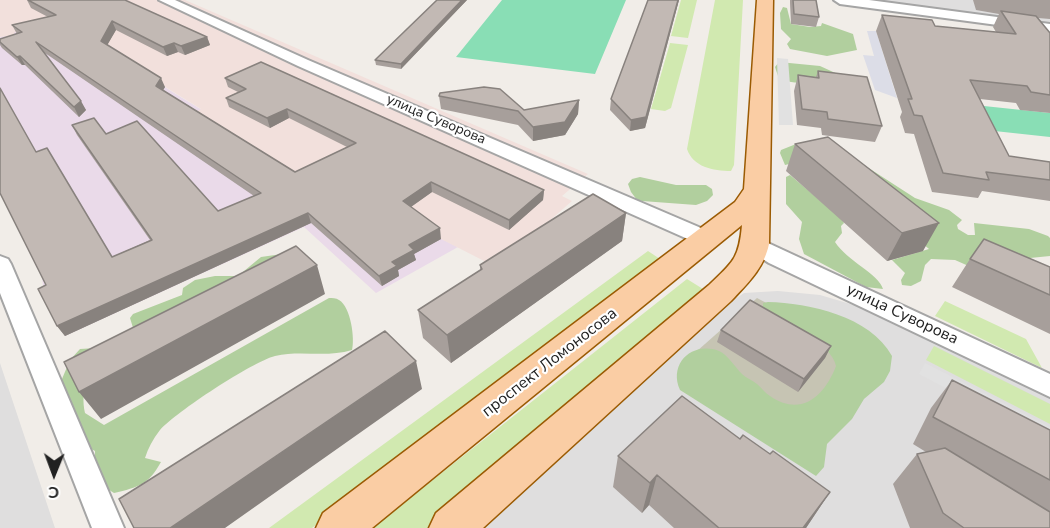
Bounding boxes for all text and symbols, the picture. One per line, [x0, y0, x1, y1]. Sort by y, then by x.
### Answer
street label: улица Суворова [384, 92, 488, 148]
street label: улица Суворова [843, 281, 961, 349]
street label: проспект Ломоносова [479, 304, 621, 422]
north arrow [24, 444, 84, 504]
text: С [48, 481, 59, 503]

